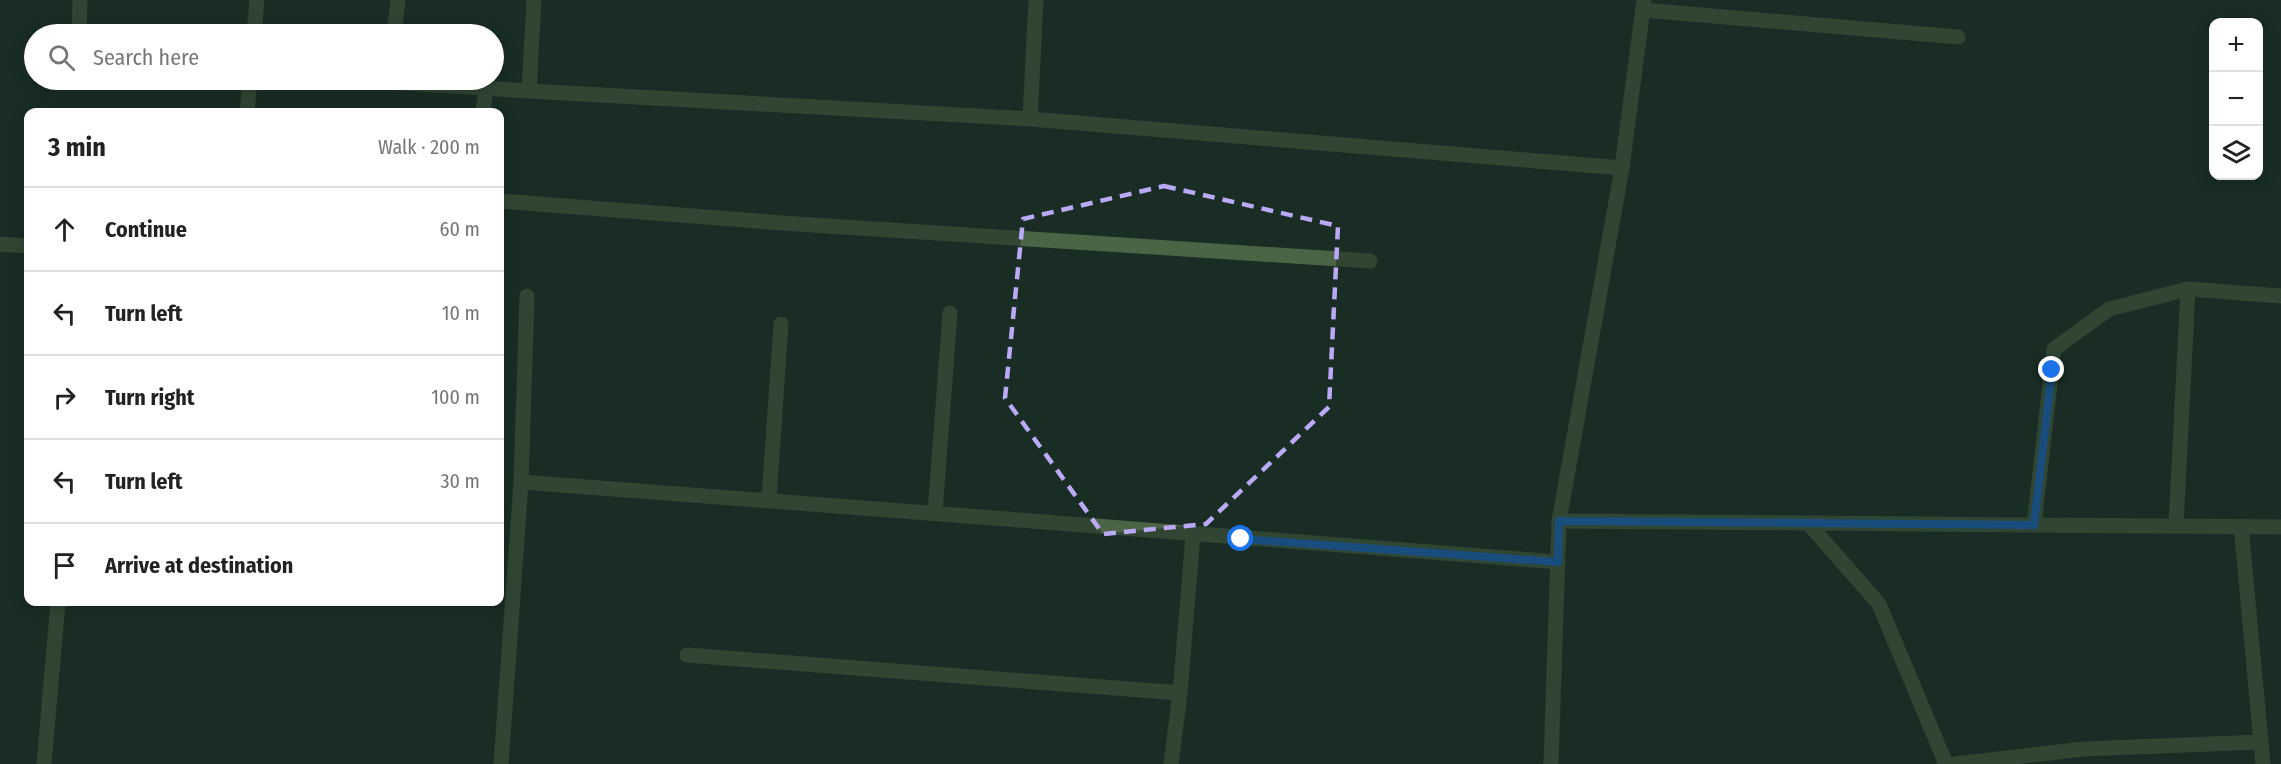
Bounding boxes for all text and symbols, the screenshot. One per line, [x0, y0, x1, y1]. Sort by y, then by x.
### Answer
map controls [2209, 18, 2263, 180]
button: + [2209, 18, 2263, 72]
search box [24, 24, 504, 90]
icon: search [45, 41, 78, 74]
text: Search here [93, 44, 199, 71]
button: − [2209, 72, 2263, 126]
button: layers [2209, 126, 2263, 180]
text: 3 min [48, 132, 106, 163]
text: Walk · 200 m [378, 135, 480, 159]
icon: ahead [48, 213, 81, 246]
text: Continue [105, 216, 187, 243]
text: 60 m [440, 217, 480, 241]
icon: left [48, 297, 81, 330]
text: Turn left [105, 300, 183, 327]
text: 10 m [442, 301, 480, 325]
route end [2038, 356, 2064, 382]
icon: right [48, 381, 81, 414]
text: Turn right [105, 384, 194, 411]
text: 100 m [431, 385, 480, 409]
icon: left [48, 465, 81, 498]
text: Turn left [105, 468, 183, 495]
text: 30 m [440, 469, 480, 493]
route start [1227, 525, 1253, 551]
icon: arrive [48, 549, 81, 582]
text: Arrive at destination [105, 552, 293, 579]

